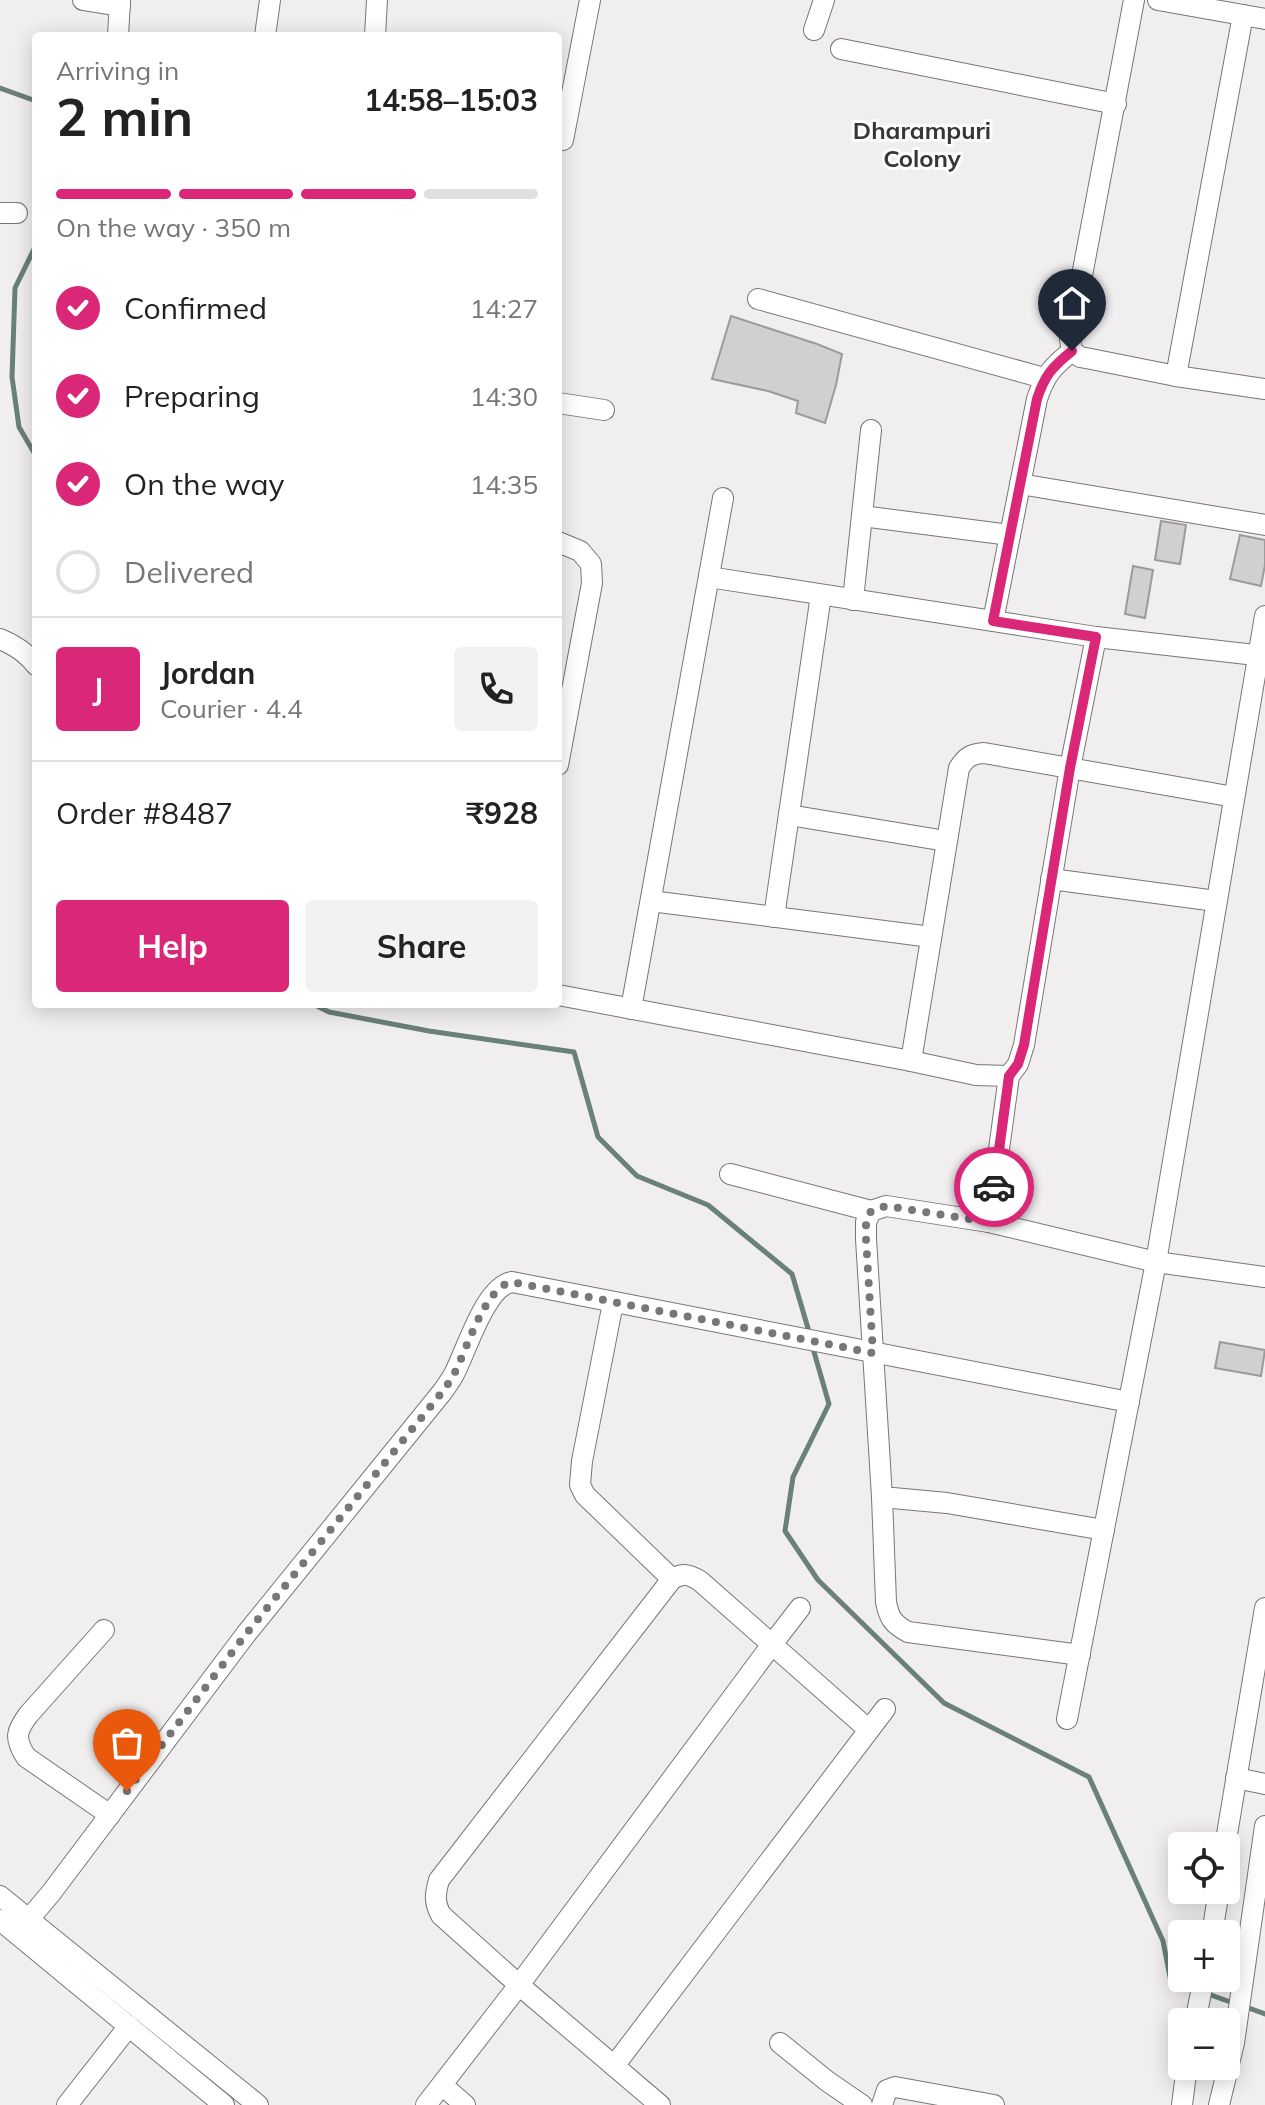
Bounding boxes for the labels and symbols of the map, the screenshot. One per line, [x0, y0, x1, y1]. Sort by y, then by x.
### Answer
district label: Dharampuri Colony [853, 115, 991, 173]
pin [1038, 269, 1106, 351]
courier [954, 1147, 1034, 1227]
pin [93, 1709, 161, 1791]

